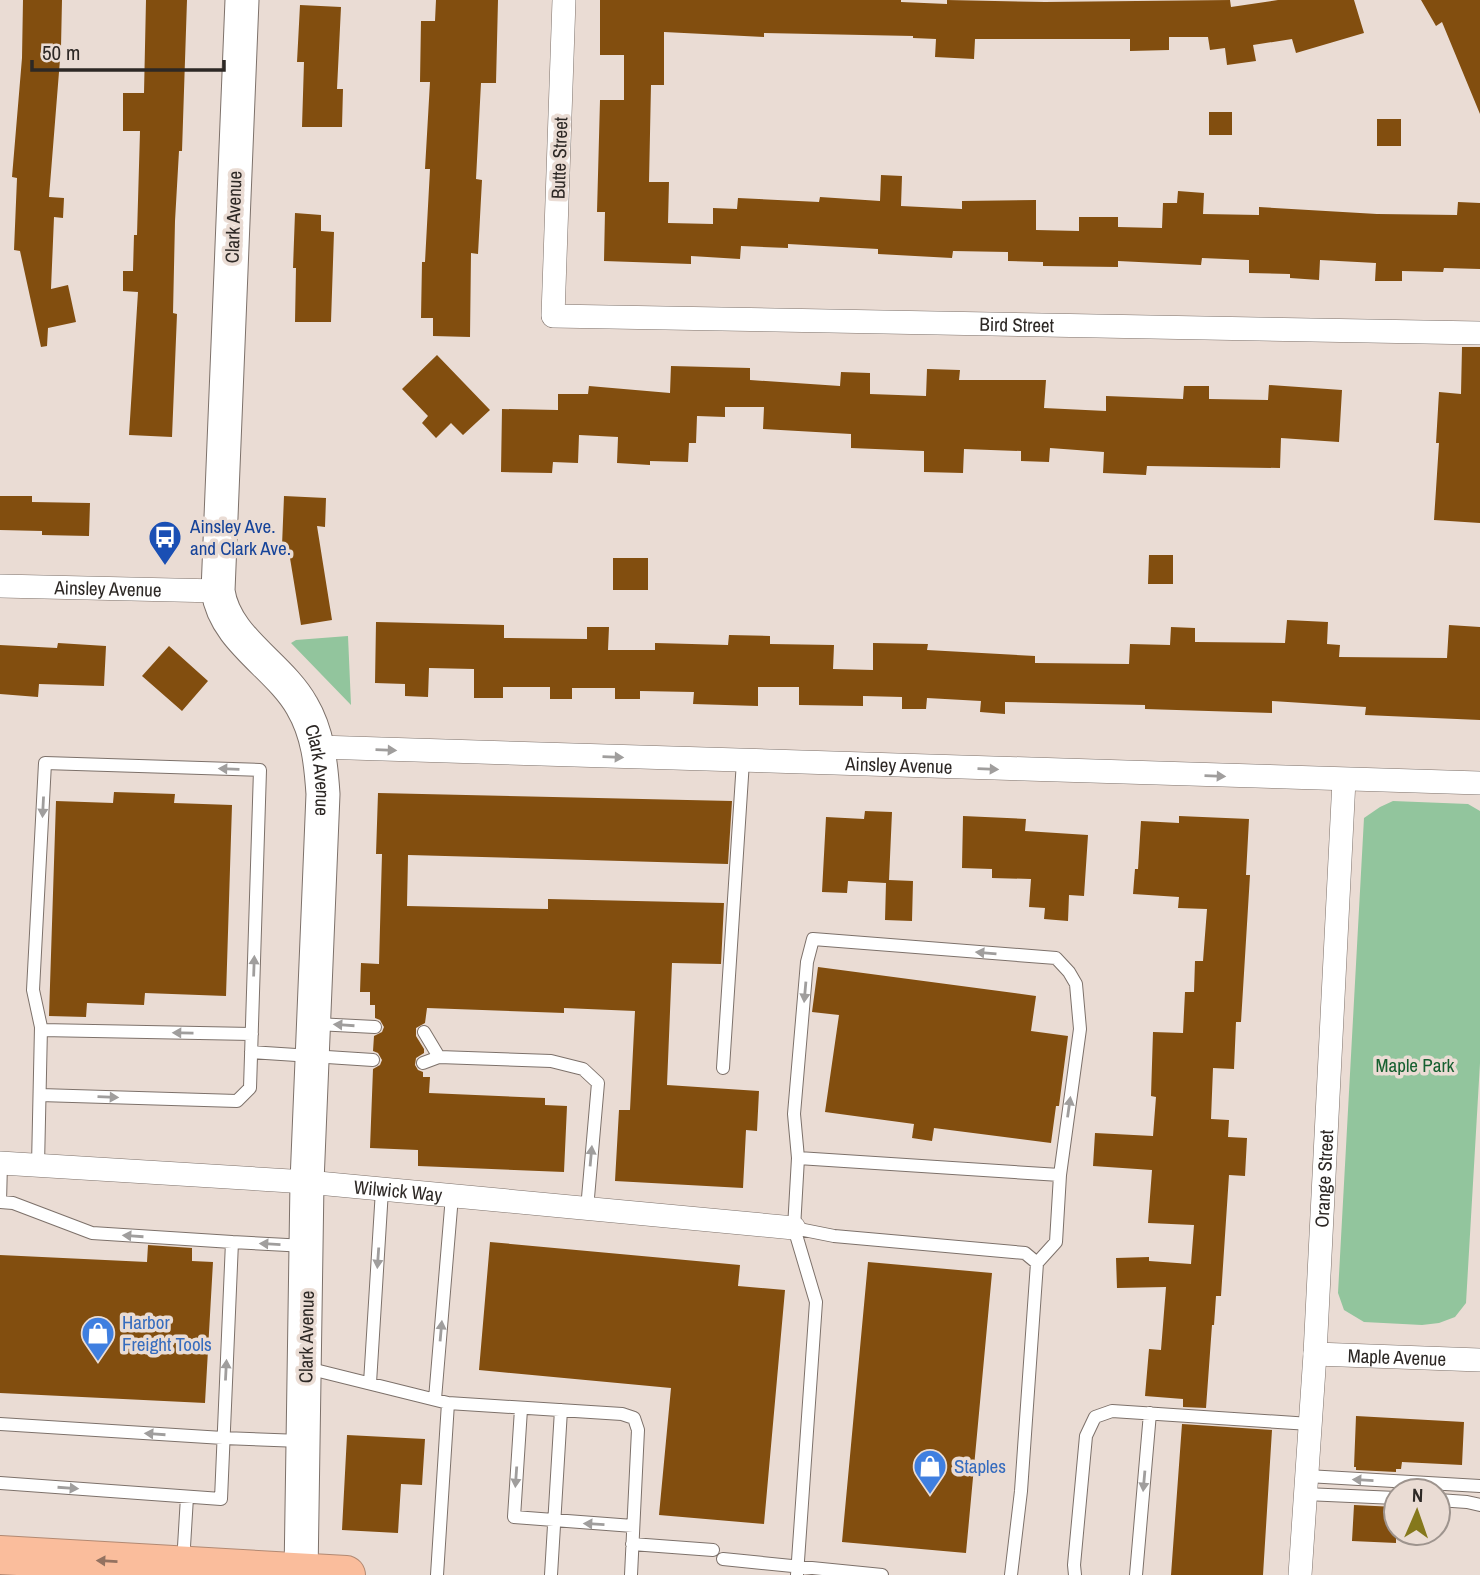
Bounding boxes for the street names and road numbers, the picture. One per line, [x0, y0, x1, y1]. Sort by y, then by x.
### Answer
street label: Butte Street [545, 116, 573, 200]
street label: Clark Avenue [218, 170, 248, 264]
street label: Bird Street [979, 311, 1055, 338]
street label: Ainsley Avenue [53, 574, 162, 603]
street label: Clark Avenue [299, 721, 336, 816]
street label: Ainsley Avenue [844, 750, 953, 780]
street label: Orange Street [1308, 1128, 1339, 1228]
street label: Wilwick Way [353, 1173, 444, 1208]
street label: Clark Avenue [292, 1291, 320, 1383]
street label: Maple Avenue [1347, 1342, 1447, 1372]

